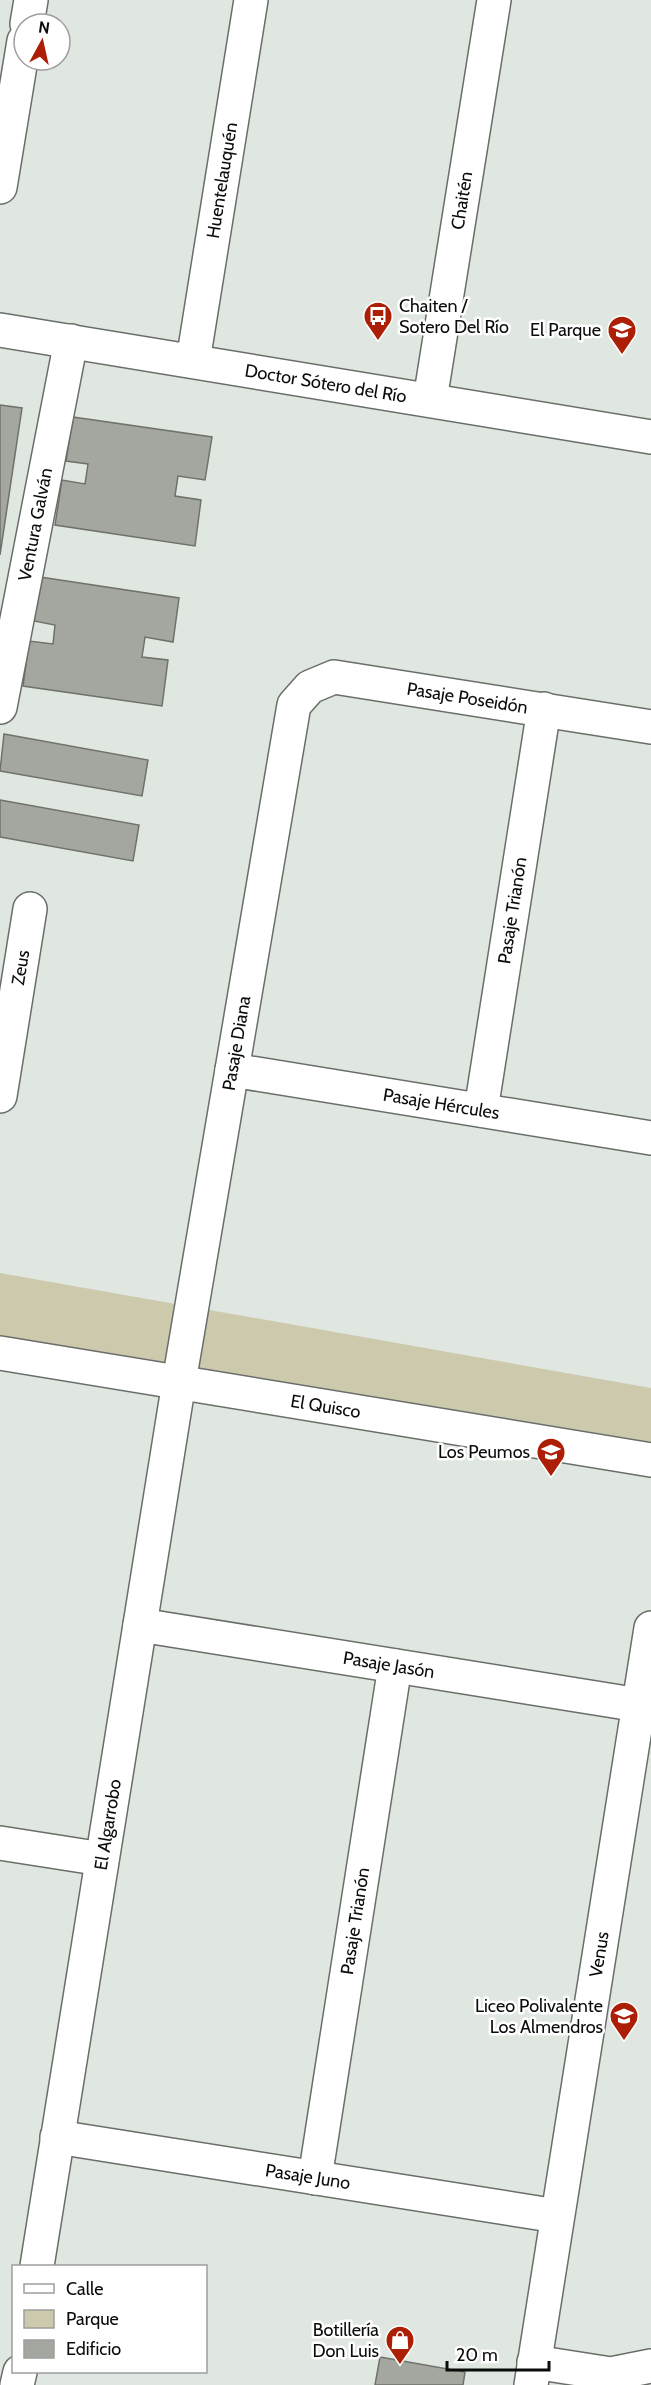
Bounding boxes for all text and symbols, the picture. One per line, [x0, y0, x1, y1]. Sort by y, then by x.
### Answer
north arrow [12, 12, 72, 72]
text: N [37, 17, 51, 38]
street label: Huentelauquén [202, 121, 242, 240]
street label: Chaitén [446, 170, 477, 231]
place label: Chaiten / Sotero Del Río [399, 295, 509, 338]
bus stop icon: Chaiten / Sotero Del Río [362, 300, 394, 342]
school or university icon: El Parque [606, 314, 638, 356]
place label: El Parque [530, 319, 601, 341]
street label: Doctor Sótero del Río [243, 359, 408, 408]
street label: Ventura Galván [14, 466, 57, 583]
street label: Pasaje Poseidón [405, 678, 529, 718]
street label: Pasaje Trianón [493, 855, 532, 966]
street label: Zeus [7, 948, 34, 987]
street label: Pasaje Diana [218, 994, 255, 1092]
street label: Pasaje Hércules [382, 1084, 501, 1124]
street label: El Quisco [289, 1390, 362, 1423]
school or university icon: Los Peumos [535, 1436, 567, 1478]
place label: Los Peumos [438, 1441, 530, 1463]
street label: Pasaje Jasón [341, 1647, 436, 1683]
street label: El Algarrobo [90, 1777, 126, 1872]
street label: Pasaje Trianón [336, 1866, 374, 1976]
street label: Venus [585, 1930, 614, 1979]
place label: Liceo Polivalente Los Almendros [475, 1995, 603, 2038]
school or university icon: Liceo Polivalente Los Almendros [608, 2000, 640, 2042]
street label: Pasaje Juno [264, 2159, 352, 2194]
legend [12, 2265, 207, 2373]
text: Calle [66, 2278, 103, 2300]
text: Parque [66, 2308, 119, 2330]
place label: Botillería Don Luis [312, 2319, 379, 2362]
shop icon: Botillería Don Luis [384, 2324, 416, 2366]
scale bar [447, 2334, 549, 2372]
text: Edificio [66, 2338, 121, 2360]
text: 20 m [456, 2344, 498, 2366]

